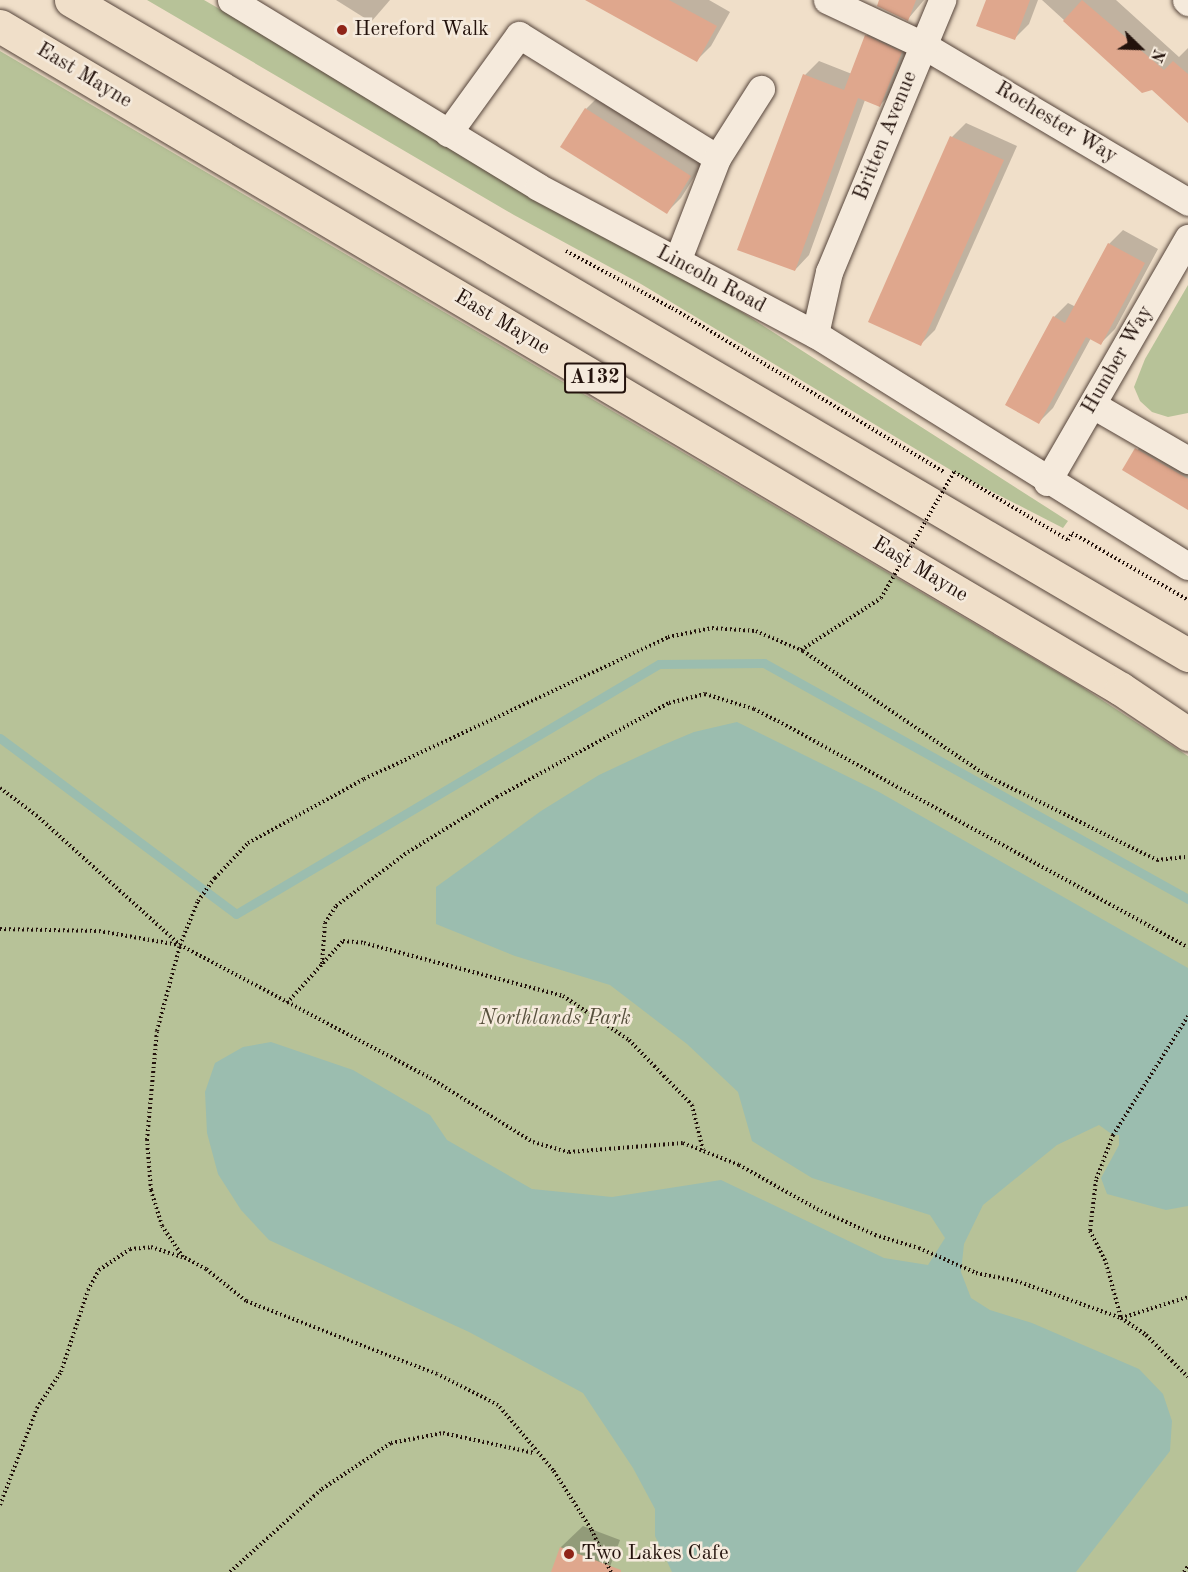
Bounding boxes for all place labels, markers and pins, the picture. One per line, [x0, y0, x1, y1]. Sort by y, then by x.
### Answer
place label: Hereford Walk [354, 17, 489, 43]
marker: Hereford Walk [335, 23, 349, 37]
place label: Two Lakes Cafe [581, 1541, 729, 1567]
marker: Two Lakes Cafe [562, 1547, 576, 1561]

